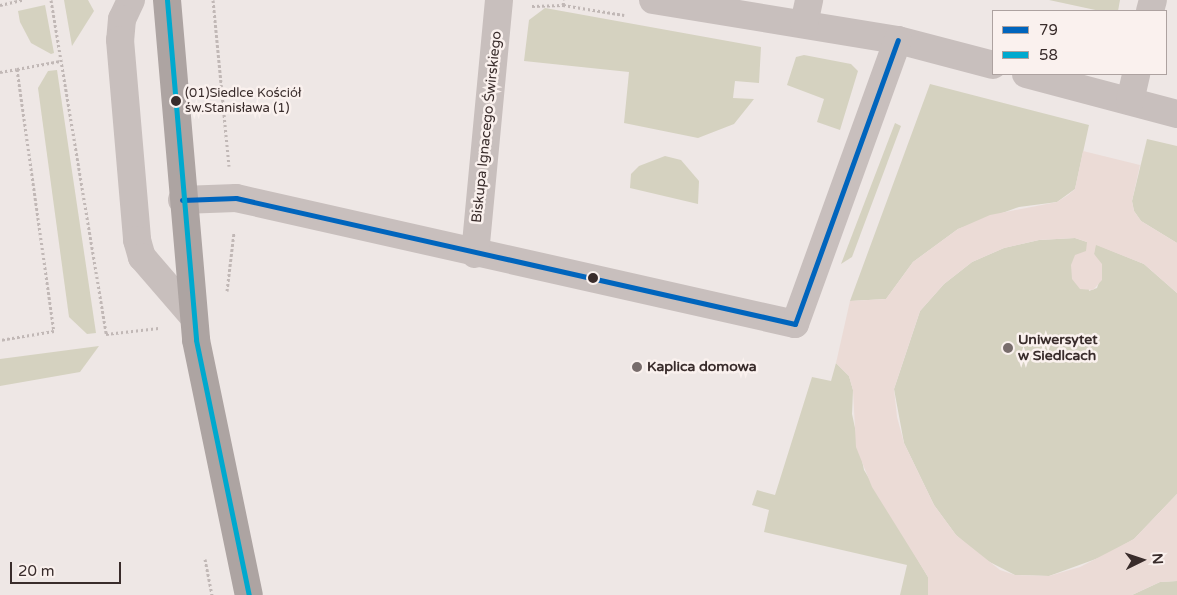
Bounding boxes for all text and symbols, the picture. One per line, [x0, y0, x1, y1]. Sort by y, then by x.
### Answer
legend [992, 10, 1167, 75]
text: 79 [1039, 21, 1058, 39]
street label: Biskupa Ignacego Świrskiego [469, 30, 505, 224]
text: 58 [1039, 46, 1058, 64]
place label: (01)Siedlce Kościół św.Stanisława (1) [185, 86, 301, 117]
marker: (01)Siedlce Kościół św.Stanisława (1) [171, 96, 181, 106]
unlabelled marker [588, 273, 598, 283]
place label: Uniwersytet w Siedlcach [1018, 332, 1098, 364]
marker: Uniwersytet w Siedlcach [1002, 342, 1014, 354]
place label: Kaplica domowa [647, 359, 757, 375]
marker: Kaplica domowa [631, 361, 643, 373]
north arrow [1117, 535, 1167, 585]
scale bar [12, 552, 124, 584]
text: N [1149, 553, 1166, 565]
text: 20 m [18, 562, 55, 580]

